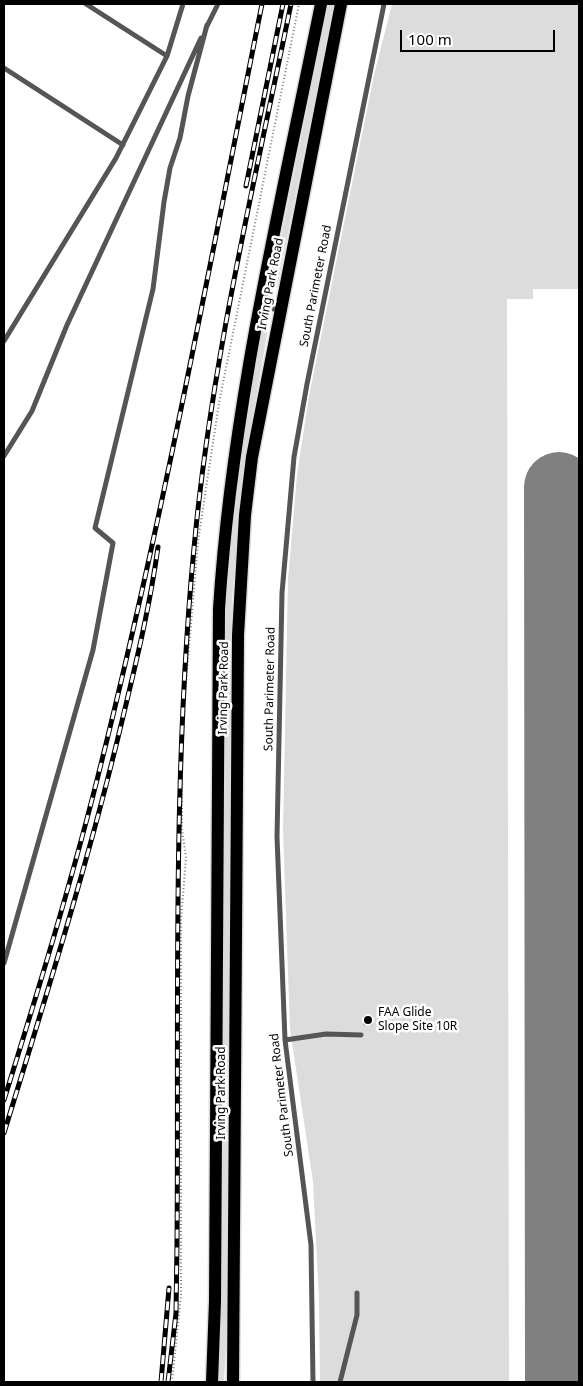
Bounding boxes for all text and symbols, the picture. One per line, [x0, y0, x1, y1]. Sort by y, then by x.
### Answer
scale bar [403, 20, 558, 52]
text: 100 m [408, 29, 452, 49]
street label: South Parimeter Road [297, 224, 335, 348]
street label: Irving Park Road [255, 237, 287, 331]
street label: South Parimeter Road [262, 627, 278, 751]
street label: Irving Park Road [216, 641, 232, 735]
place label: FAA Glide Slope Site 10R [378, 1006, 457, 1034]
marker: FAA Glide Slope Site 10R [362, 1014, 374, 1026]
street label: South Parimeter Road [267, 1032, 297, 1158]
street label: Irving Park Road [215, 1046, 229, 1140]

